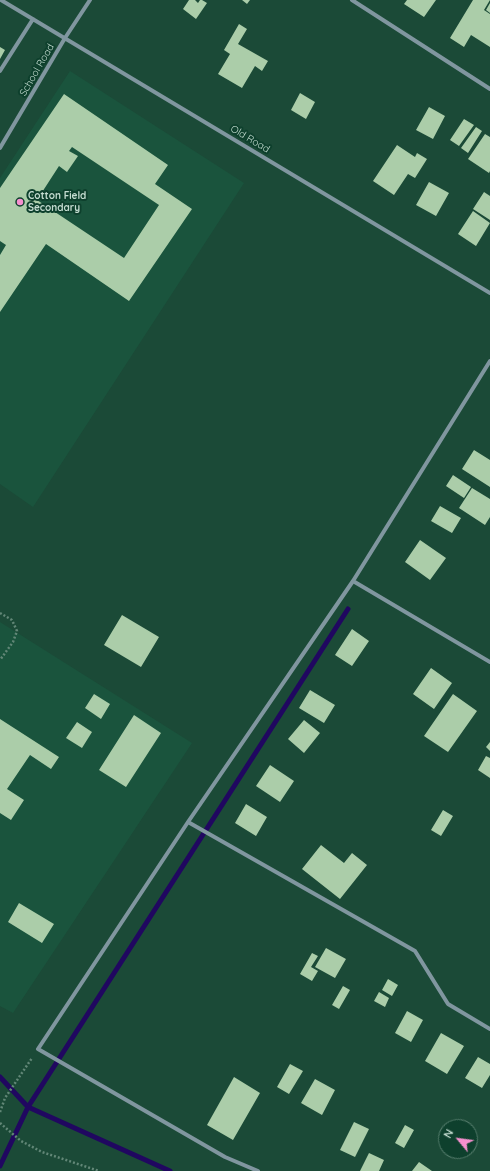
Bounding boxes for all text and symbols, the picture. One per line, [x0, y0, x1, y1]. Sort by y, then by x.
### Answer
street label: School Road [17, 42, 57, 98]
street label: Old Road [228, 123, 272, 155]
place label: Cotton Field Secondary [28, 190, 86, 214]
marker: Cotton Field Secondary [15, 197, 25, 207]
north arrow [438, 1119, 478, 1159]
text: N [440, 1127, 456, 1141]

